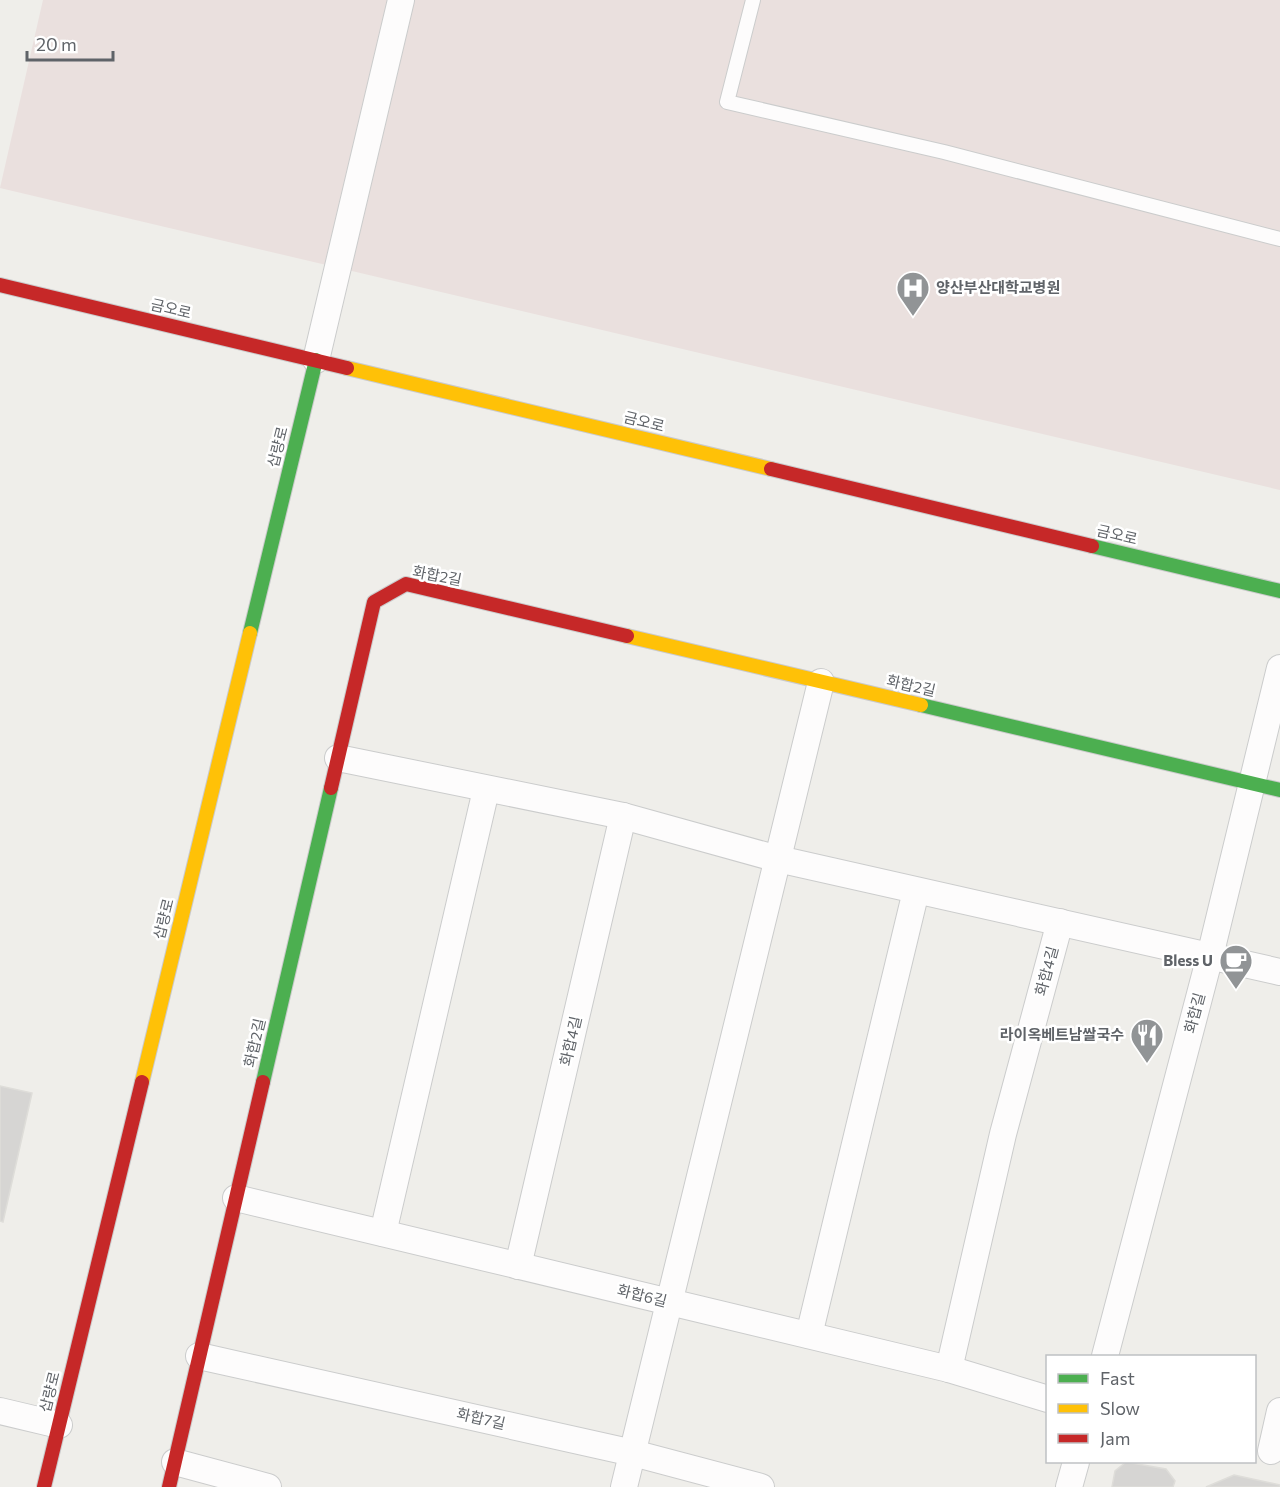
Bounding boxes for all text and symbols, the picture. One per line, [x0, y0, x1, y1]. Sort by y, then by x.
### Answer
scale bar [27, 24, 112, 62]
text: 20 m [36, 33, 77, 55]
hospital icon: 양산부산대학교병원 [895, 270, 931, 317]
place label: 양산부산대학교병원 [936, 278, 1060, 296]
street label: 금오로 [149, 295, 193, 321]
street label: 금오로 [622, 407, 667, 435]
street label: 삽량로 [263, 424, 291, 469]
street label: 금오로 [1095, 521, 1139, 547]
street label: 화합2길 [411, 561, 463, 589]
street label: 화합2길 [885, 671, 937, 699]
street label: 삽량로 [149, 896, 177, 941]
cafe icon: Bless U [1218, 943, 1254, 990]
street label: 화합4길 [1031, 944, 1061, 997]
place label: Bless U [1163, 951, 1213, 969]
street label: 화합길 [1180, 990, 1208, 1035]
street label: 화합4길 [556, 1014, 584, 1067]
street label: 화합2길 [240, 1017, 268, 1069]
restaurant icon: 라이옥베트남쌀국수 [1129, 1017, 1165, 1064]
place label: 라이옥베트남쌀국수 [1000, 1025, 1124, 1043]
street label: 화합6길 [616, 1280, 669, 1310]
legend [1046, 1355, 1256, 1463]
text: Fast [1100, 1367, 1135, 1389]
street label: 삽량로 [35, 1369, 63, 1414]
text: Slow [1100, 1397, 1140, 1419]
street label: 화합7길 [455, 1404, 507, 1432]
text: Jam [1100, 1427, 1130, 1449]

